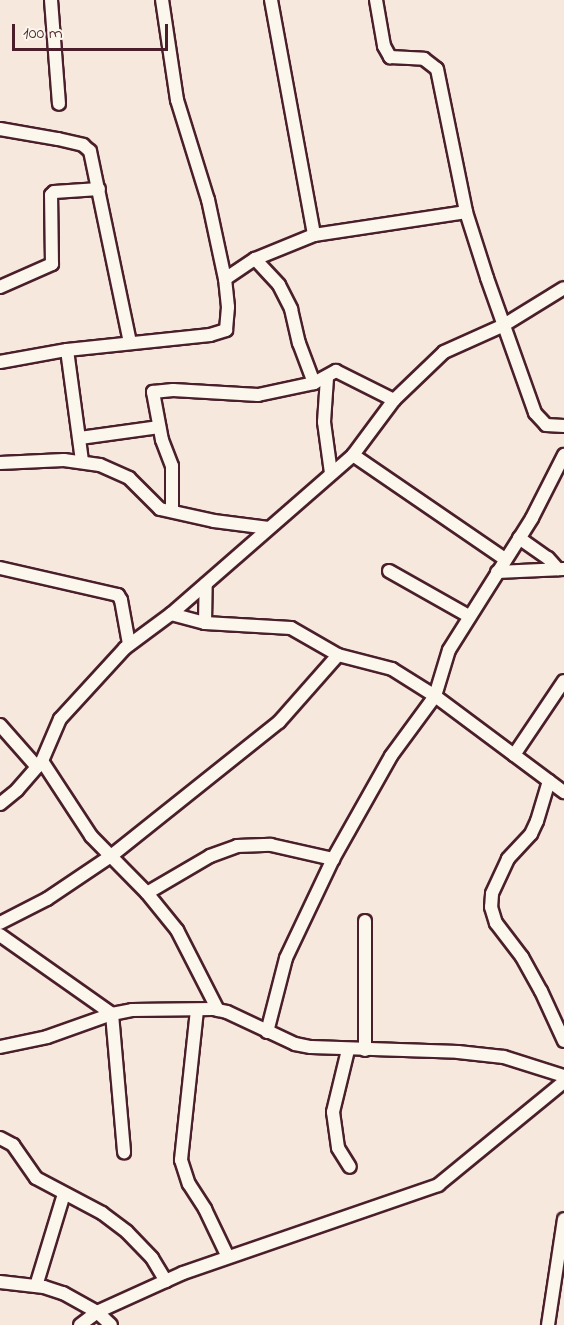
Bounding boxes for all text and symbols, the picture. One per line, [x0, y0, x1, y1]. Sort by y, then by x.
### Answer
scale bar [15, 12, 171, 50]
text: 100 m [23, 21, 63, 47]

